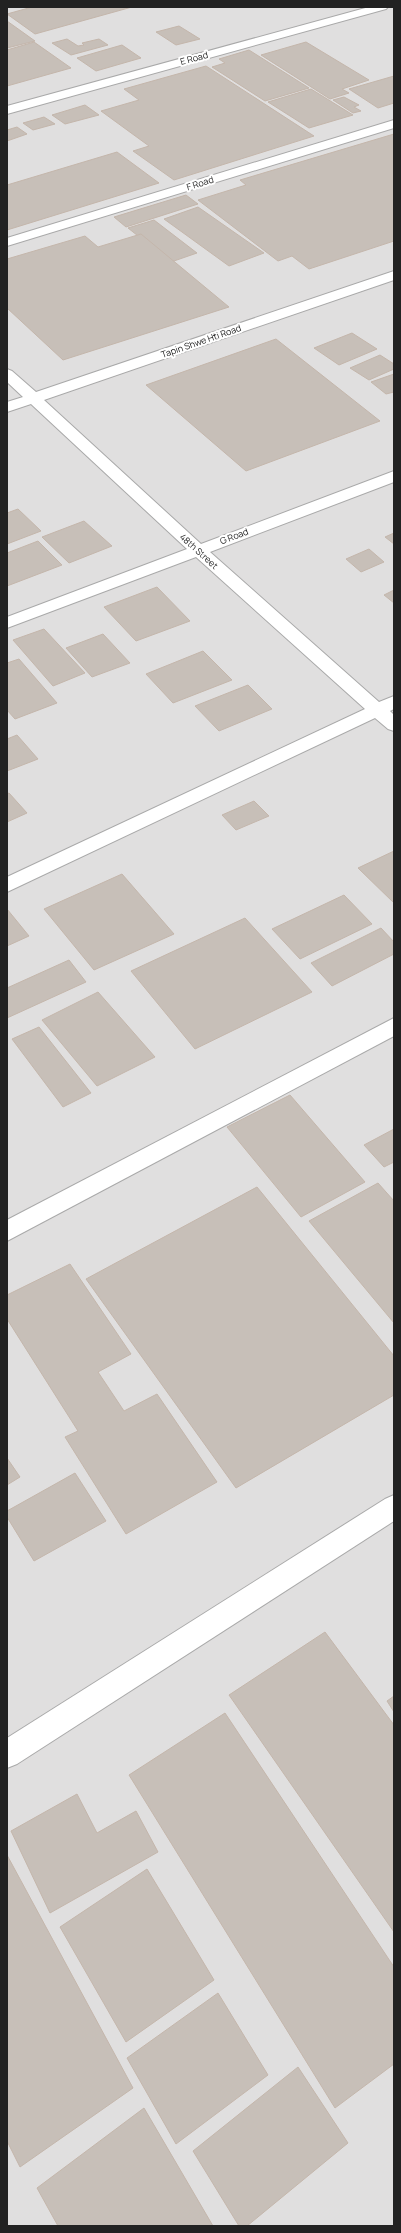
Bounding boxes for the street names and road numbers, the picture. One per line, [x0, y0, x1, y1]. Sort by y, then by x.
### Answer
street label: E Road [179, 48, 209, 68]
street label: F Road [185, 173, 215, 193]
street label: Tapin Shwe Hti Road [159, 321, 243, 361]
street label: G Road [218, 525, 250, 547]
street label: 48th Street [177, 530, 221, 572]

